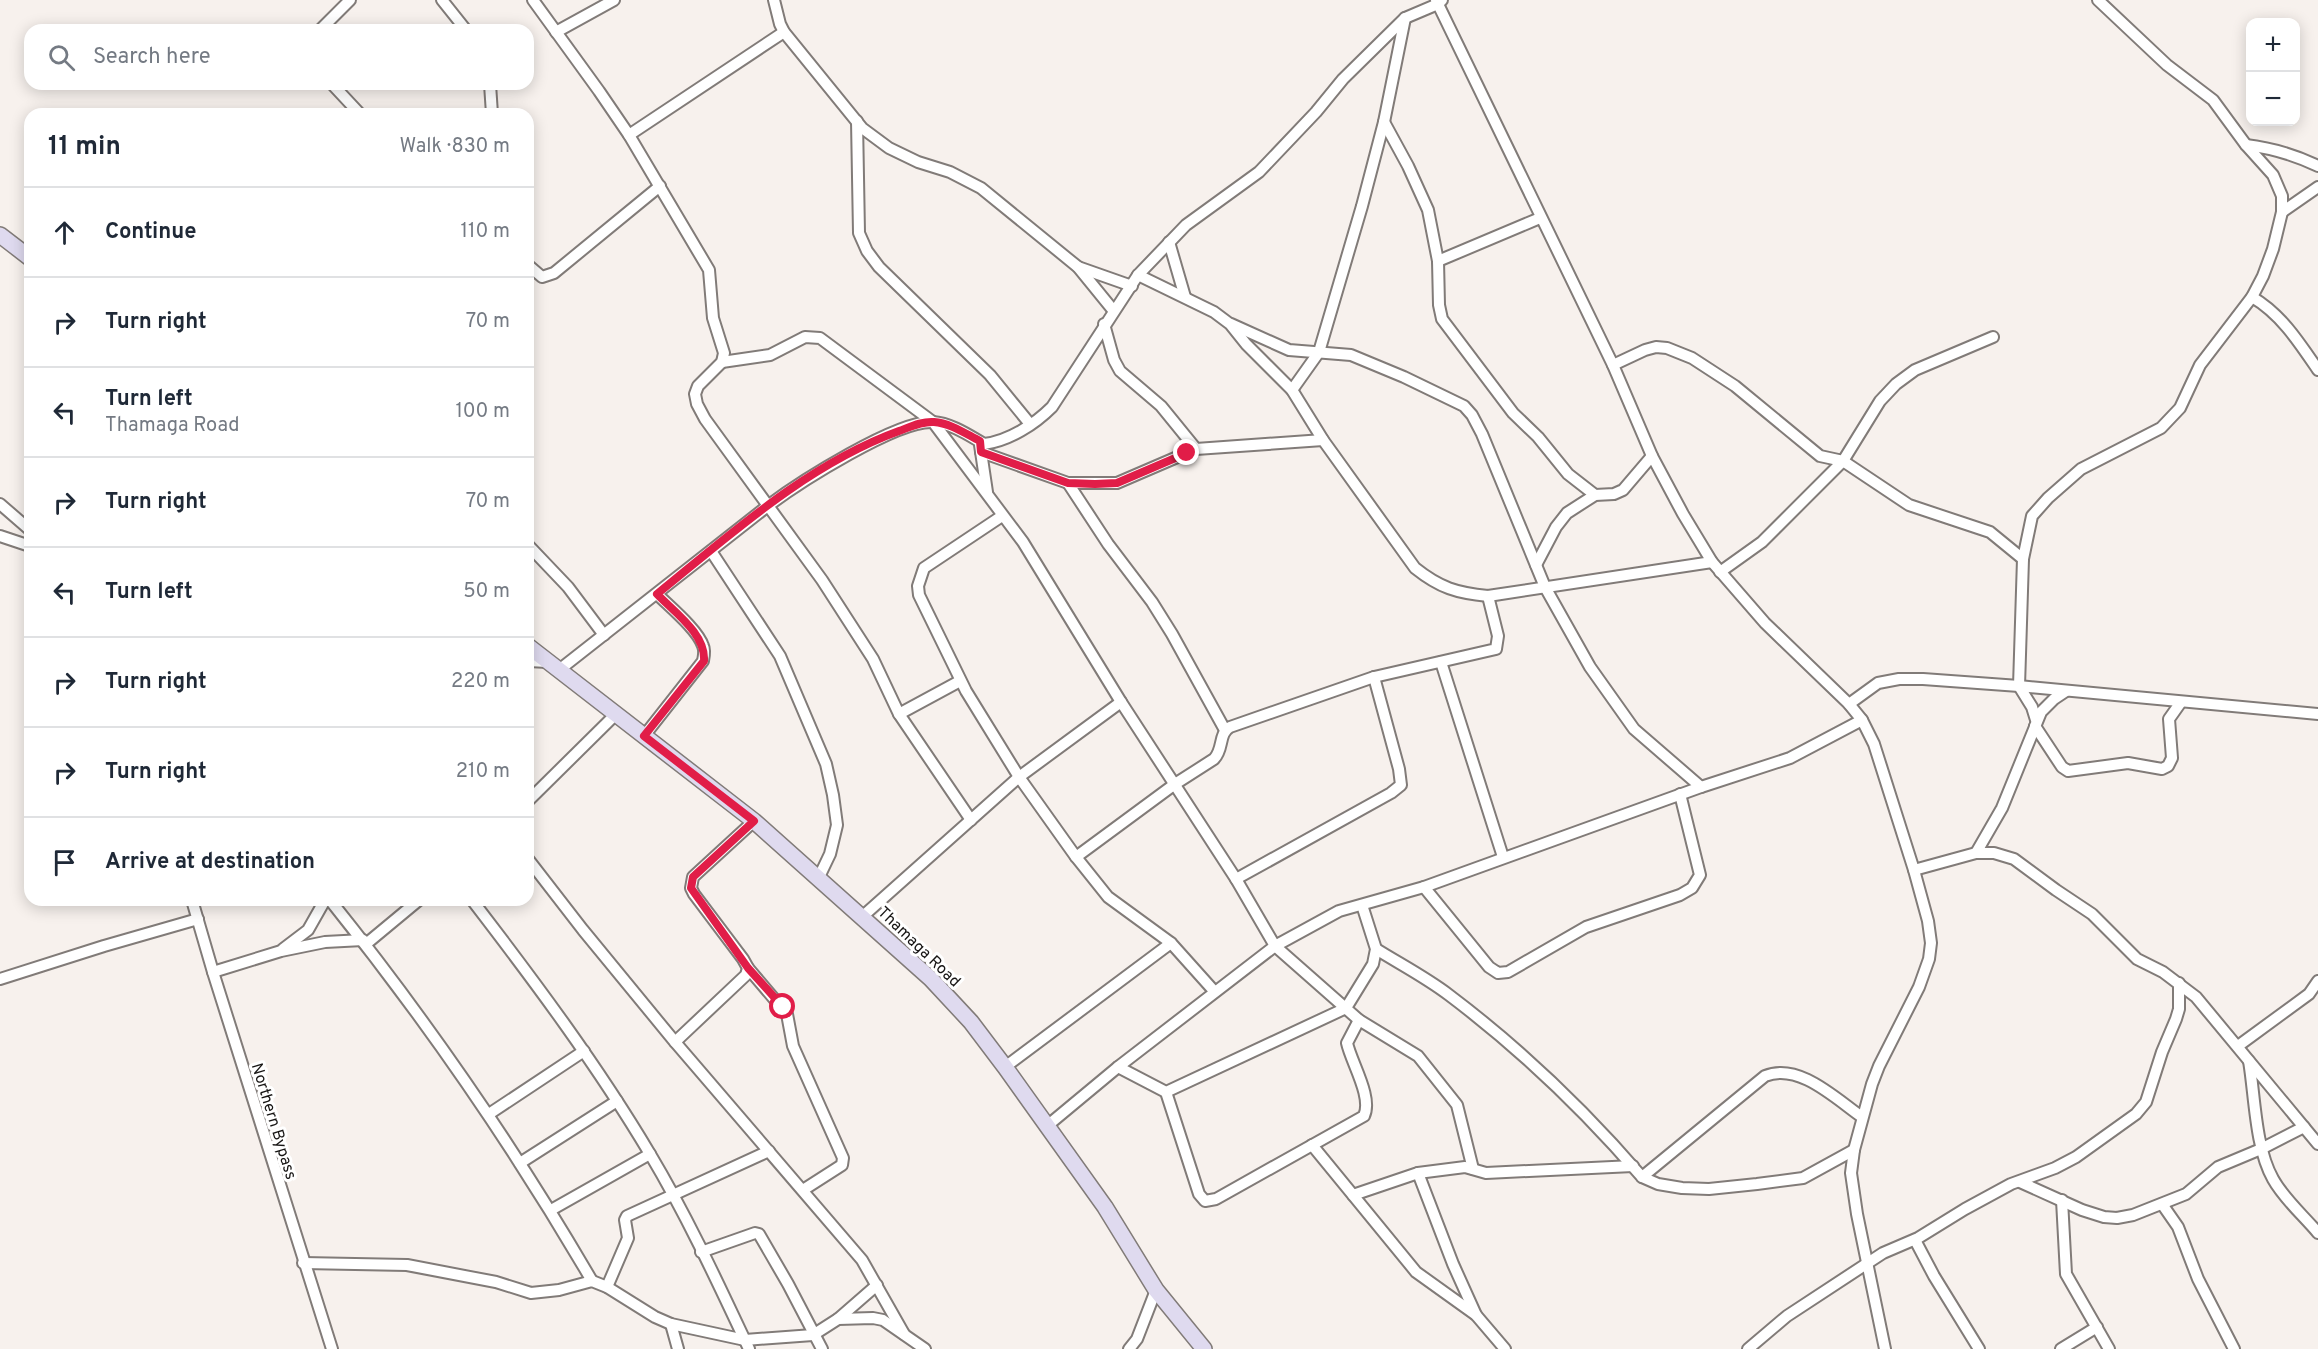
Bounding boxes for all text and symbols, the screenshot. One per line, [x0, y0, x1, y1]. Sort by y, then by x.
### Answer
map controls [2246, 18, 2300, 126]
button: + [2246, 18, 2300, 72]
search box [24, 24, 534, 90]
icon: search [45, 41, 78, 74]
text: Search here [93, 44, 211, 71]
button: − [2246, 72, 2300, 126]
text: 11 min [48, 131, 121, 164]
text: Walk · 830 m [399, 134, 510, 160]
icon: ahead [48, 216, 81, 249]
text: Continue [105, 219, 196, 246]
text: 110 m [461, 219, 510, 245]
icon: right [48, 306, 81, 339]
text: Turn right [105, 309, 207, 336]
text: 70 m [466, 309, 510, 335]
text: Turn left [105, 386, 193, 413]
icon: left [48, 396, 81, 429]
text: 100 m [455, 399, 510, 425]
text: Thamaga Road [105, 413, 240, 439]
route end [1173, 439, 1199, 465]
icon: right [48, 486, 81, 519]
text: Turn right [105, 489, 207, 516]
text: 70 m [466, 489, 510, 515]
icon: left [48, 576, 81, 609]
text: Turn left [105, 579, 193, 606]
text: 50 m [463, 579, 510, 605]
icon: right [48, 666, 81, 699]
text: Turn right [105, 669, 207, 696]
text: 220 m [451, 669, 510, 695]
icon: right [48, 756, 81, 789]
text: Turn right [105, 759, 207, 786]
text: 210 m [456, 759, 510, 785]
icon: arrive [48, 846, 81, 879]
text: Arrive at destination [105, 849, 315, 876]
street label: Thamaga Road [873, 903, 964, 992]
route start [769, 993, 795, 1019]
street label: Northern Bypass [246, 1061, 300, 1182]

